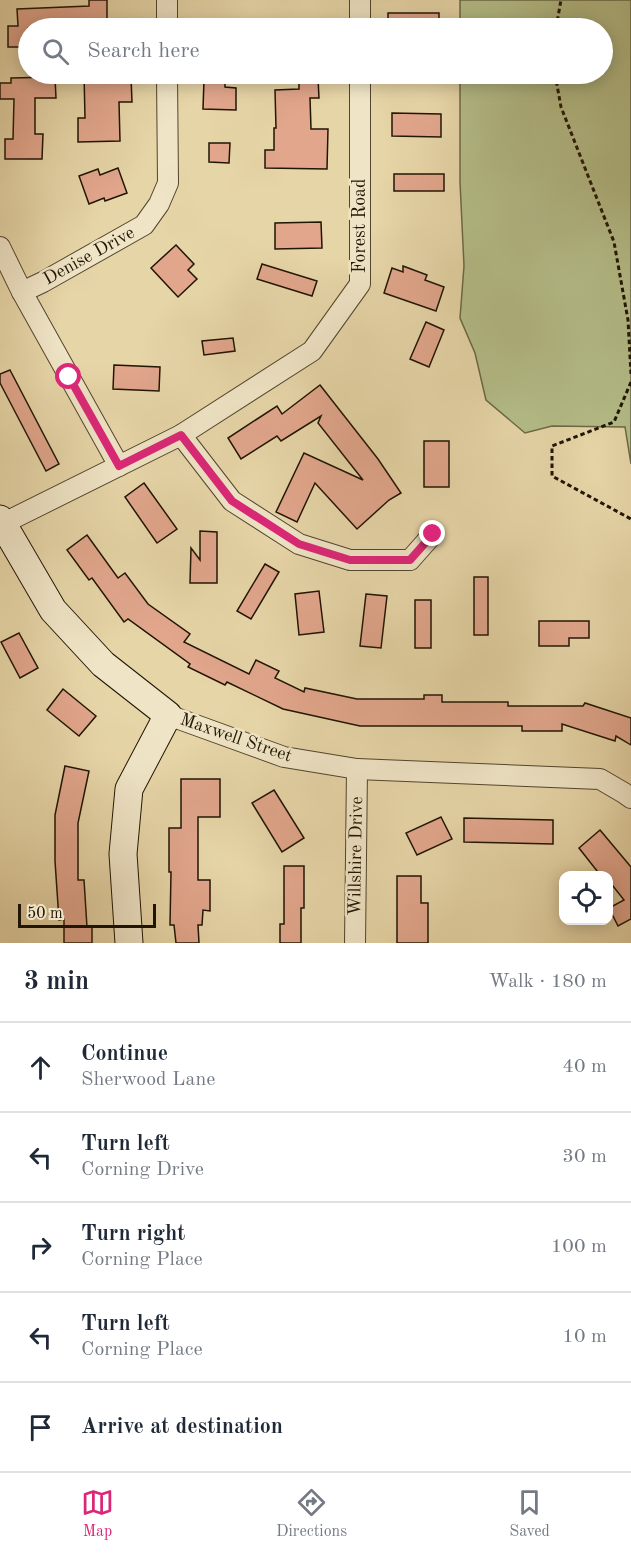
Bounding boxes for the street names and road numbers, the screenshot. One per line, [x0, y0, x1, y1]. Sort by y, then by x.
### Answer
street label: Forest Road [351, 179, 369, 273]
street label: Denise Drive [40, 224, 138, 288]
street label: Maxwell Street [178, 710, 294, 766]
street label: Willshire Drive [346, 796, 366, 916]

